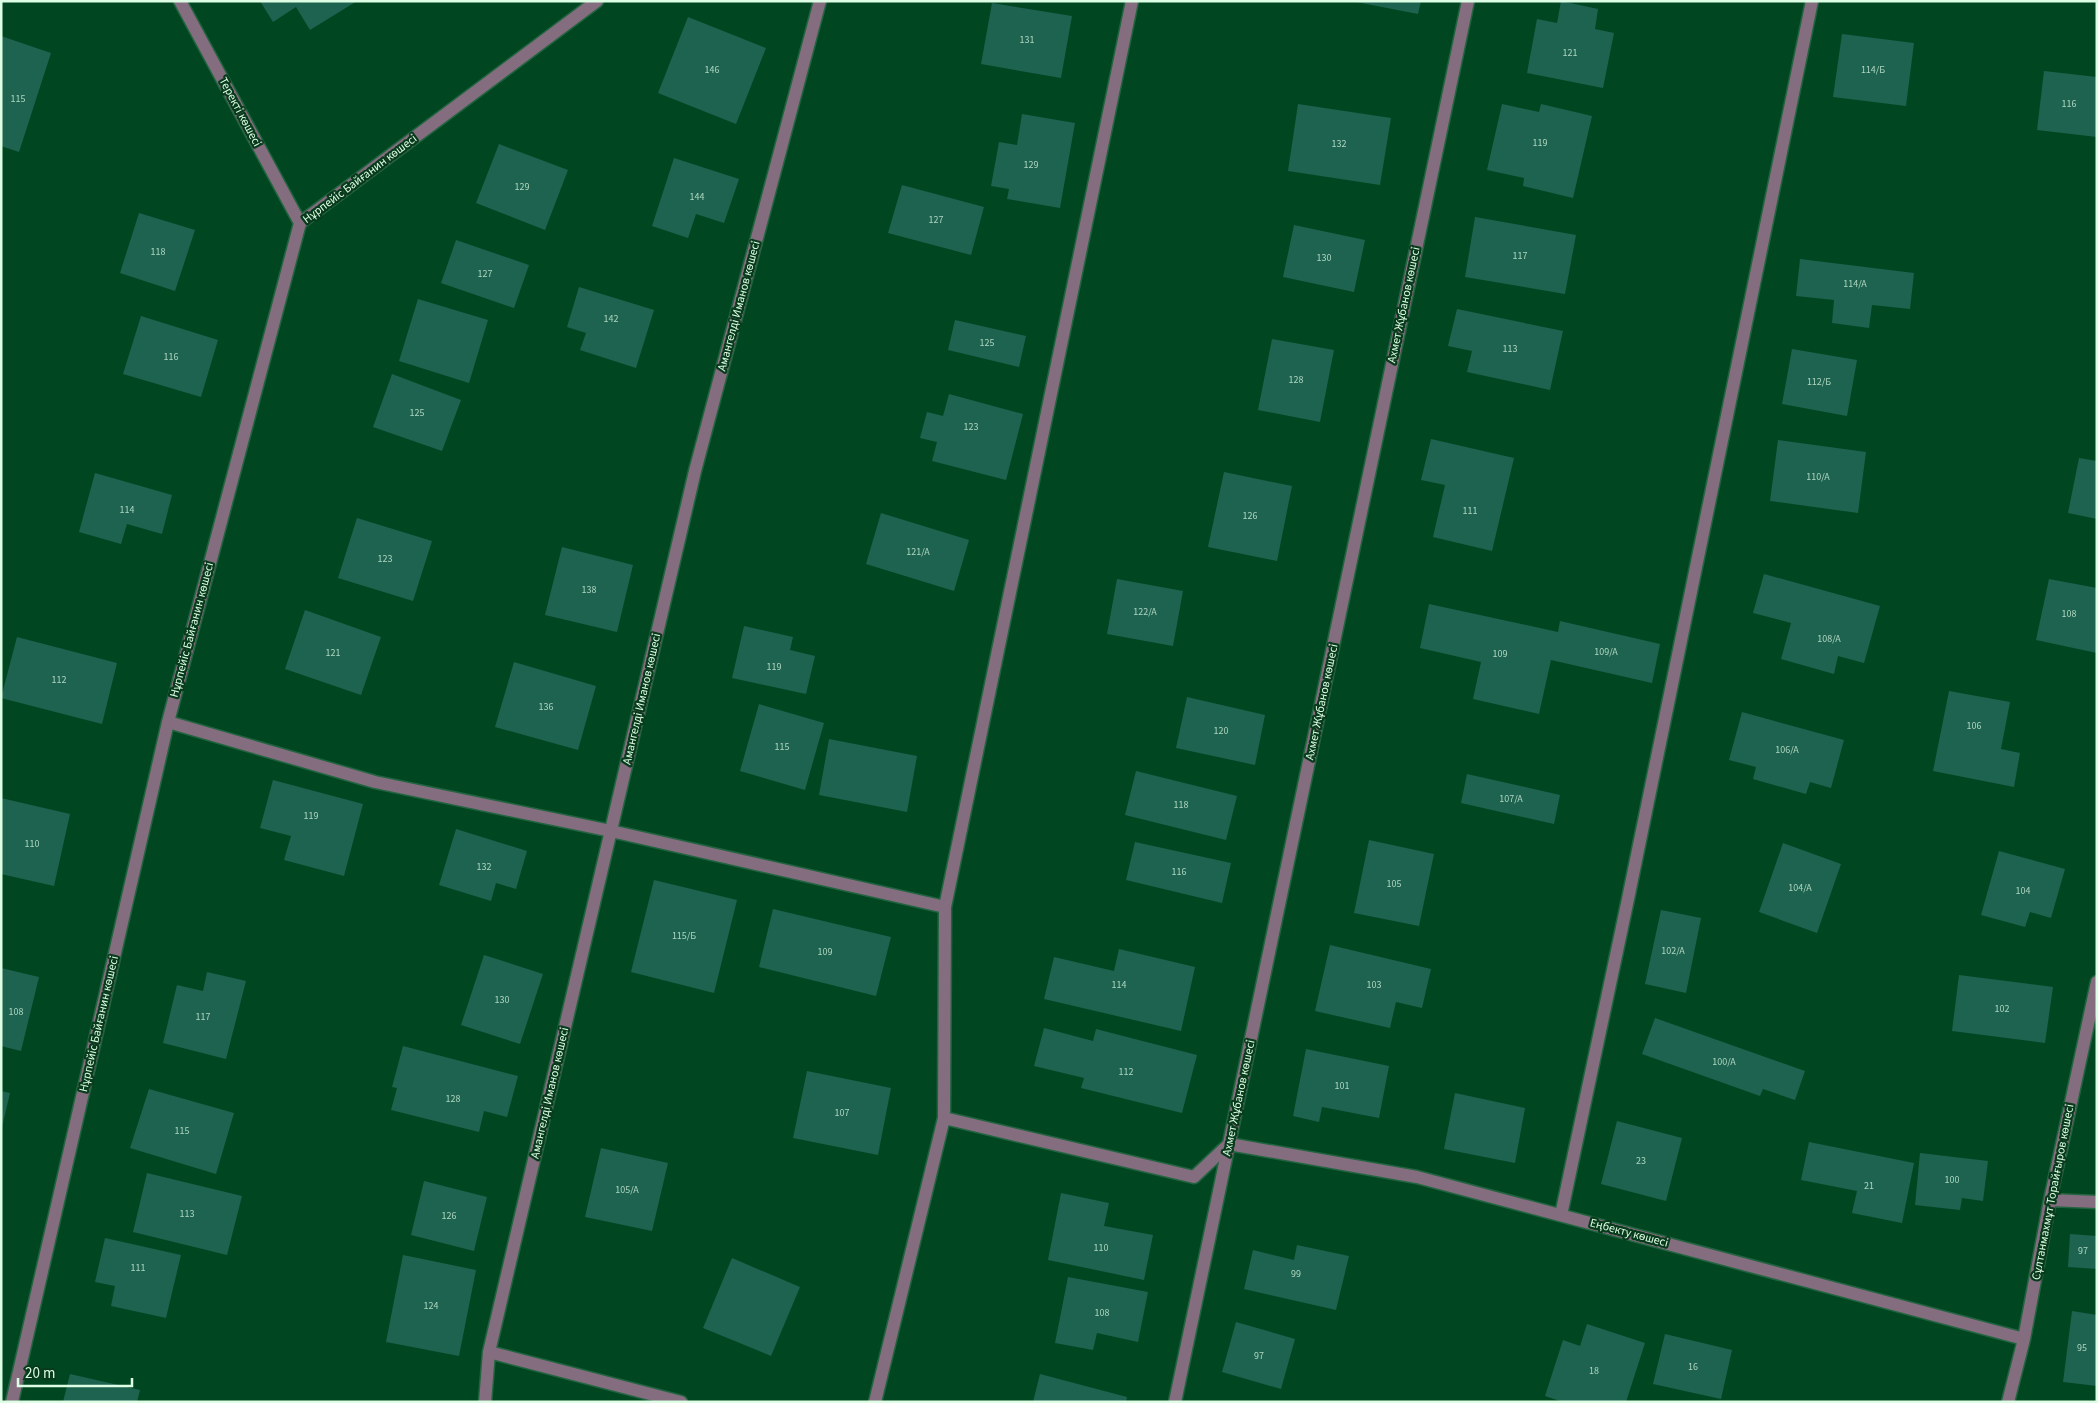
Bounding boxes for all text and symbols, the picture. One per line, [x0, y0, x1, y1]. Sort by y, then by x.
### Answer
house number: 131 [1020, 33, 1034, 47]
house number: 121 [1563, 46, 1577, 60]
house number: 146 [705, 63, 719, 77]
house number: 114/Б [1861, 63, 1885, 77]
street label: Теректі көшесі [215, 74, 265, 150]
house number: 115 [11, 92, 25, 106]
house number: 116 [2062, 97, 2076, 111]
street label: Нұрпейіс Байғанин көшесі [299, 130, 421, 228]
house number: 119 [1533, 136, 1547, 150]
house number: 132 [1332, 137, 1346, 151]
house number: 129 [1024, 158, 1038, 172]
house number: 129 [515, 180, 529, 194]
house number: 144 [690, 190, 704, 204]
house number: 127 [929, 213, 943, 227]
street label: Амангелді Иманов көшесі [713, 239, 765, 373]
house number: 118 [151, 245, 165, 259]
street label: Ахмет Жұбанов көшесі [1383, 245, 1425, 365]
house number: 117 [1513, 249, 1527, 263]
house number: 130 [1317, 251, 1331, 265]
house number: 127 [478, 267, 492, 281]
house number: 114/А [1843, 277, 1867, 291]
house number: 142 [604, 312, 618, 326]
house number: 125 [980, 336, 994, 350]
house number: 113 [1503, 342, 1517, 356]
house number: 116 [164, 350, 178, 364]
house number: 128 [1289, 373, 1303, 387]
house number: 112/Б [1807, 375, 1831, 389]
house number: 125 [410, 406, 424, 420]
house number: 123 [964, 420, 978, 434]
house number: 110/А [1806, 470, 1830, 484]
house number: 114 [120, 503, 134, 517]
house number: 111 [1463, 504, 1477, 518]
house number: 126 [1243, 509, 1257, 523]
house number: 121/А [906, 545, 930, 559]
house number: 123 [378, 552, 392, 566]
street label: Нұрпейіс Байғанин көшесі [166, 561, 218, 699]
house number: 138 [582, 583, 596, 597]
house number: 122/А [1133, 605, 1157, 619]
house number: 108 [2062, 607, 2076, 621]
street label: Амангелді Иманов көшесі [619, 632, 665, 766]
house number: 108/А [1817, 632, 1841, 646]
street label: Ахмет Жұбанов көшесі [1301, 642, 1343, 762]
house number: 109/А [1594, 645, 1618, 659]
house number: 121 [326, 646, 340, 660]
house number: 109 [1493, 647, 1507, 661]
house number: 119 [767, 660, 781, 674]
house number: 112 [52, 673, 66, 687]
house number: 136 [539, 700, 553, 714]
house number: 106 [1967, 719, 1981, 733]
house number: 120 [1214, 724, 1228, 738]
house number: 115 [775, 740, 789, 754]
house number: 106/А [1775, 743, 1799, 757]
house number: 107/А [1499, 792, 1523, 806]
house number: 118 [1174, 798, 1188, 812]
house number: 119 [304, 809, 318, 823]
house number: 110 [25, 837, 39, 851]
house number: 132 [477, 860, 491, 874]
house number: 116 [1172, 865, 1186, 879]
house number: 105 [1387, 877, 1401, 891]
house number: 104/А [1788, 881, 1812, 895]
house number: 104 [2016, 884, 2030, 898]
house number: 115/Б [672, 929, 696, 943]
house number: 102/А [1661, 944, 1685, 958]
house number: 109 [818, 945, 832, 959]
street label: Нұрпейіс Байғанин көшесі [75, 954, 123, 1094]
house number: 114 [1112, 978, 1126, 992]
house number: 103 [1367, 978, 1381, 992]
house number: 130 [495, 993, 509, 1007]
house number: 102 [1995, 1002, 2009, 1016]
house number: 108 [9, 1005, 23, 1019]
house number: 117 [196, 1010, 210, 1024]
street label: Амангелді Иманов көшесі [527, 1026, 573, 1160]
street label: Ахмет Жұбанов көшесі [1218, 1038, 1260, 1158]
house number: 100/А [1712, 1055, 1736, 1069]
house number: 112 [1119, 1065, 1133, 1079]
house number: 101 [1335, 1079, 1349, 1093]
house number: 128 [446, 1092, 460, 1106]
street label: Сұлтанмахмұт Торайғыров көшесі [2028, 1103, 2078, 1281]
house number: 107 [835, 1106, 849, 1120]
house number: 115 [175, 1124, 189, 1138]
house number: 23 [1636, 1154, 1646, 1168]
house number: 100 [1945, 1173, 1959, 1187]
house number: 21 [1864, 1179, 1874, 1193]
house number: 105/А [615, 1183, 639, 1197]
house number: 113 [180, 1207, 194, 1221]
house number: 126 [442, 1209, 456, 1223]
street label: Еңбекту көшесі [1588, 1214, 1670, 1252]
house number: 110 [1094, 1241, 1108, 1255]
house number: 97 [2078, 1244, 2088, 1258]
house number: 111 [131, 1261, 145, 1275]
house number: 99 [1291, 1267, 1301, 1281]
house number: 124 [424, 1299, 438, 1313]
house number: 108 [1095, 1306, 1109, 1320]
house number: 95 [2077, 1341, 2087, 1355]
house number: 97 [1254, 1349, 1264, 1363]
scale bar [18, 1356, 131, 1388]
house number: 16 [1688, 1360, 1698, 1374]
text: 20 m [25, 1363, 55, 1384]
house number: 18 [1589, 1364, 1599, 1378]

